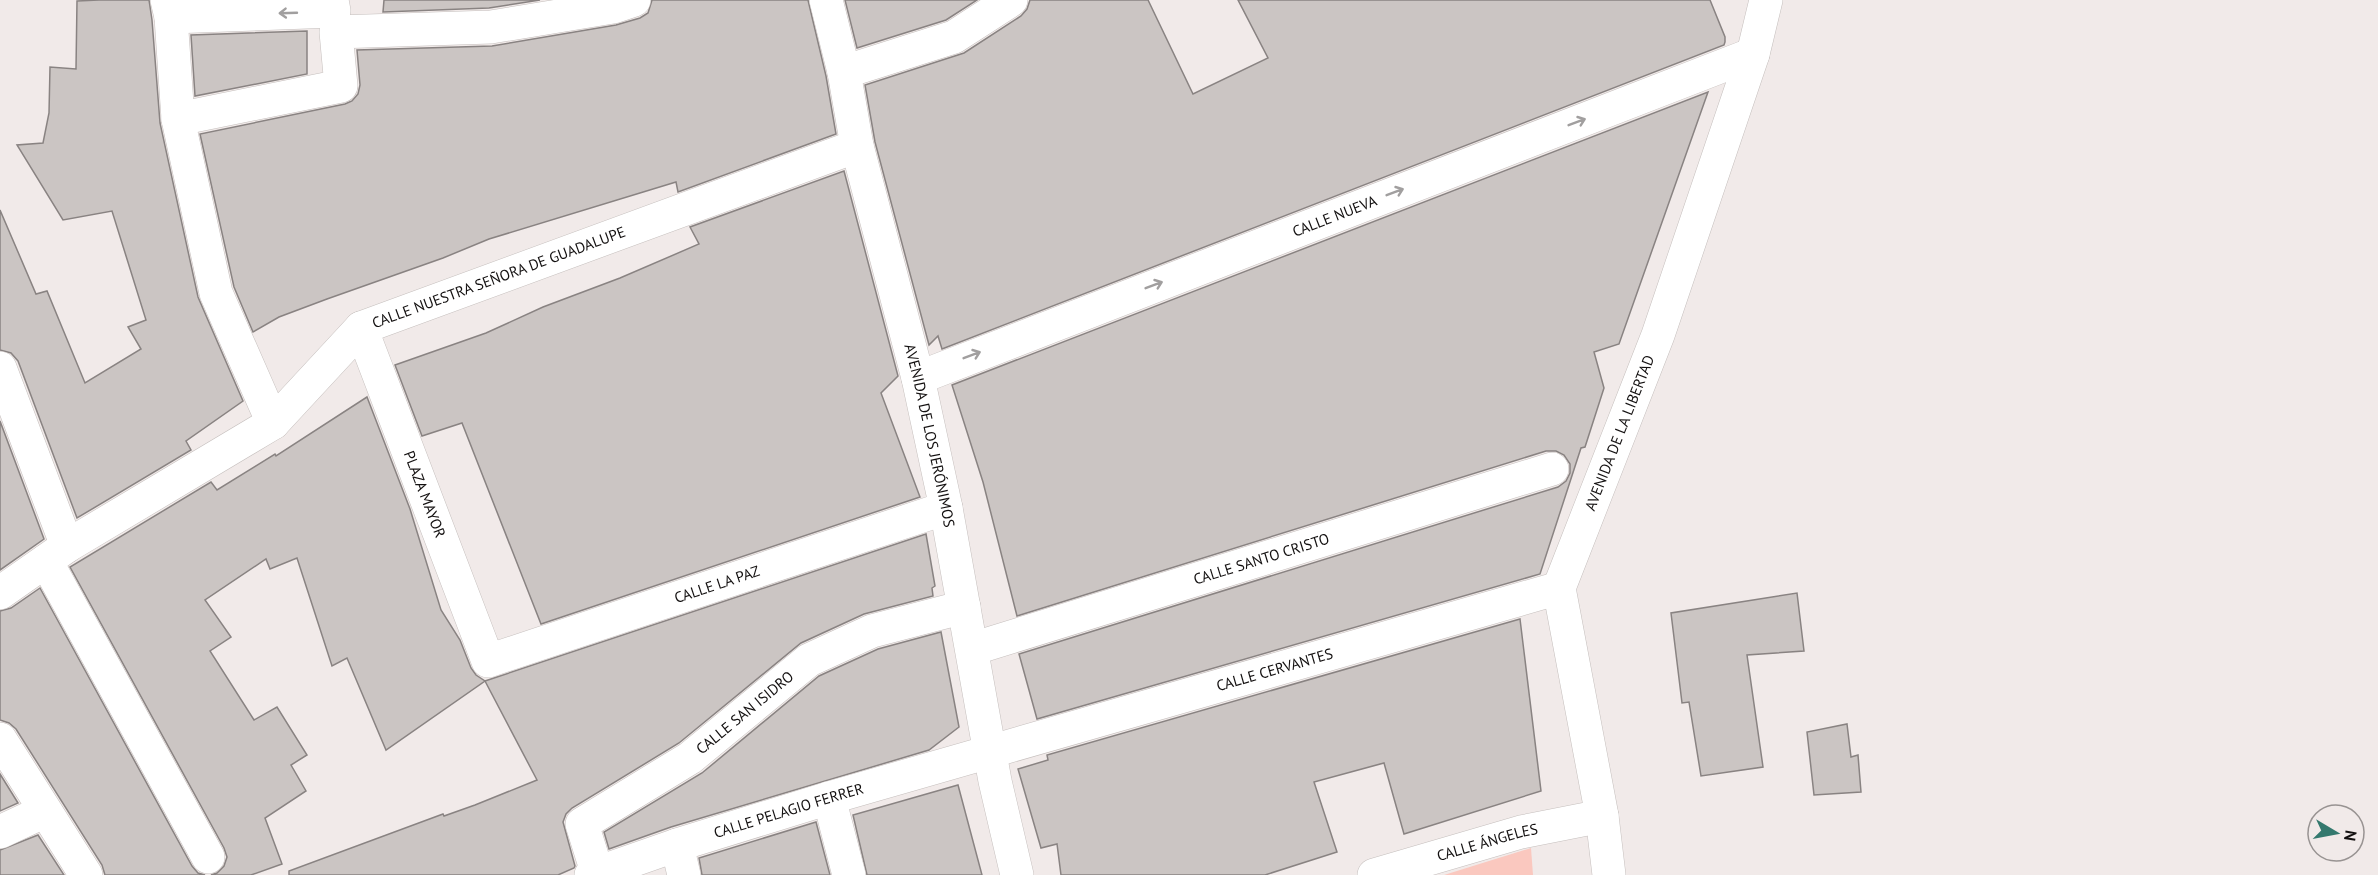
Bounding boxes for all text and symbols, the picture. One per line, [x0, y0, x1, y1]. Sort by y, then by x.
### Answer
one-way arrow [278, 7, 298, 18]
one-way arrow [1567, 116, 1585, 127]
one-way arrow [1385, 186, 1403, 197]
street label: CALLE NUEVA [1290, 191, 1380, 241]
street label: CALLE NUESTRA SEÑORA DE GUADALUPE [369, 222, 628, 332]
one-way arrow [1144, 279, 1163, 290]
street label: AVENIDA DE LOS JERÓNIMOS [900, 342, 959, 529]
one-way arrow [962, 349, 981, 360]
street label: AVENIDA DE LA LIBERTAD [1580, 352, 1658, 513]
street label: PLAZA MAYOR [400, 448, 450, 540]
street label: CALLE SANTO CRISTO [1191, 529, 1331, 589]
street label: CALLE LA PAZ [672, 561, 762, 607]
street label: CALLE CERVANTES [1214, 644, 1335, 695]
street label: CALLE SAN ISIDRO [692, 667, 797, 758]
street label: CALLE PELAGIO FERRER [711, 779, 866, 842]
north arrow [2306, 803, 2366, 863]
street label: CALLE ÁNGELES [1435, 819, 1539, 865]
text: N [2340, 829, 2362, 843]

